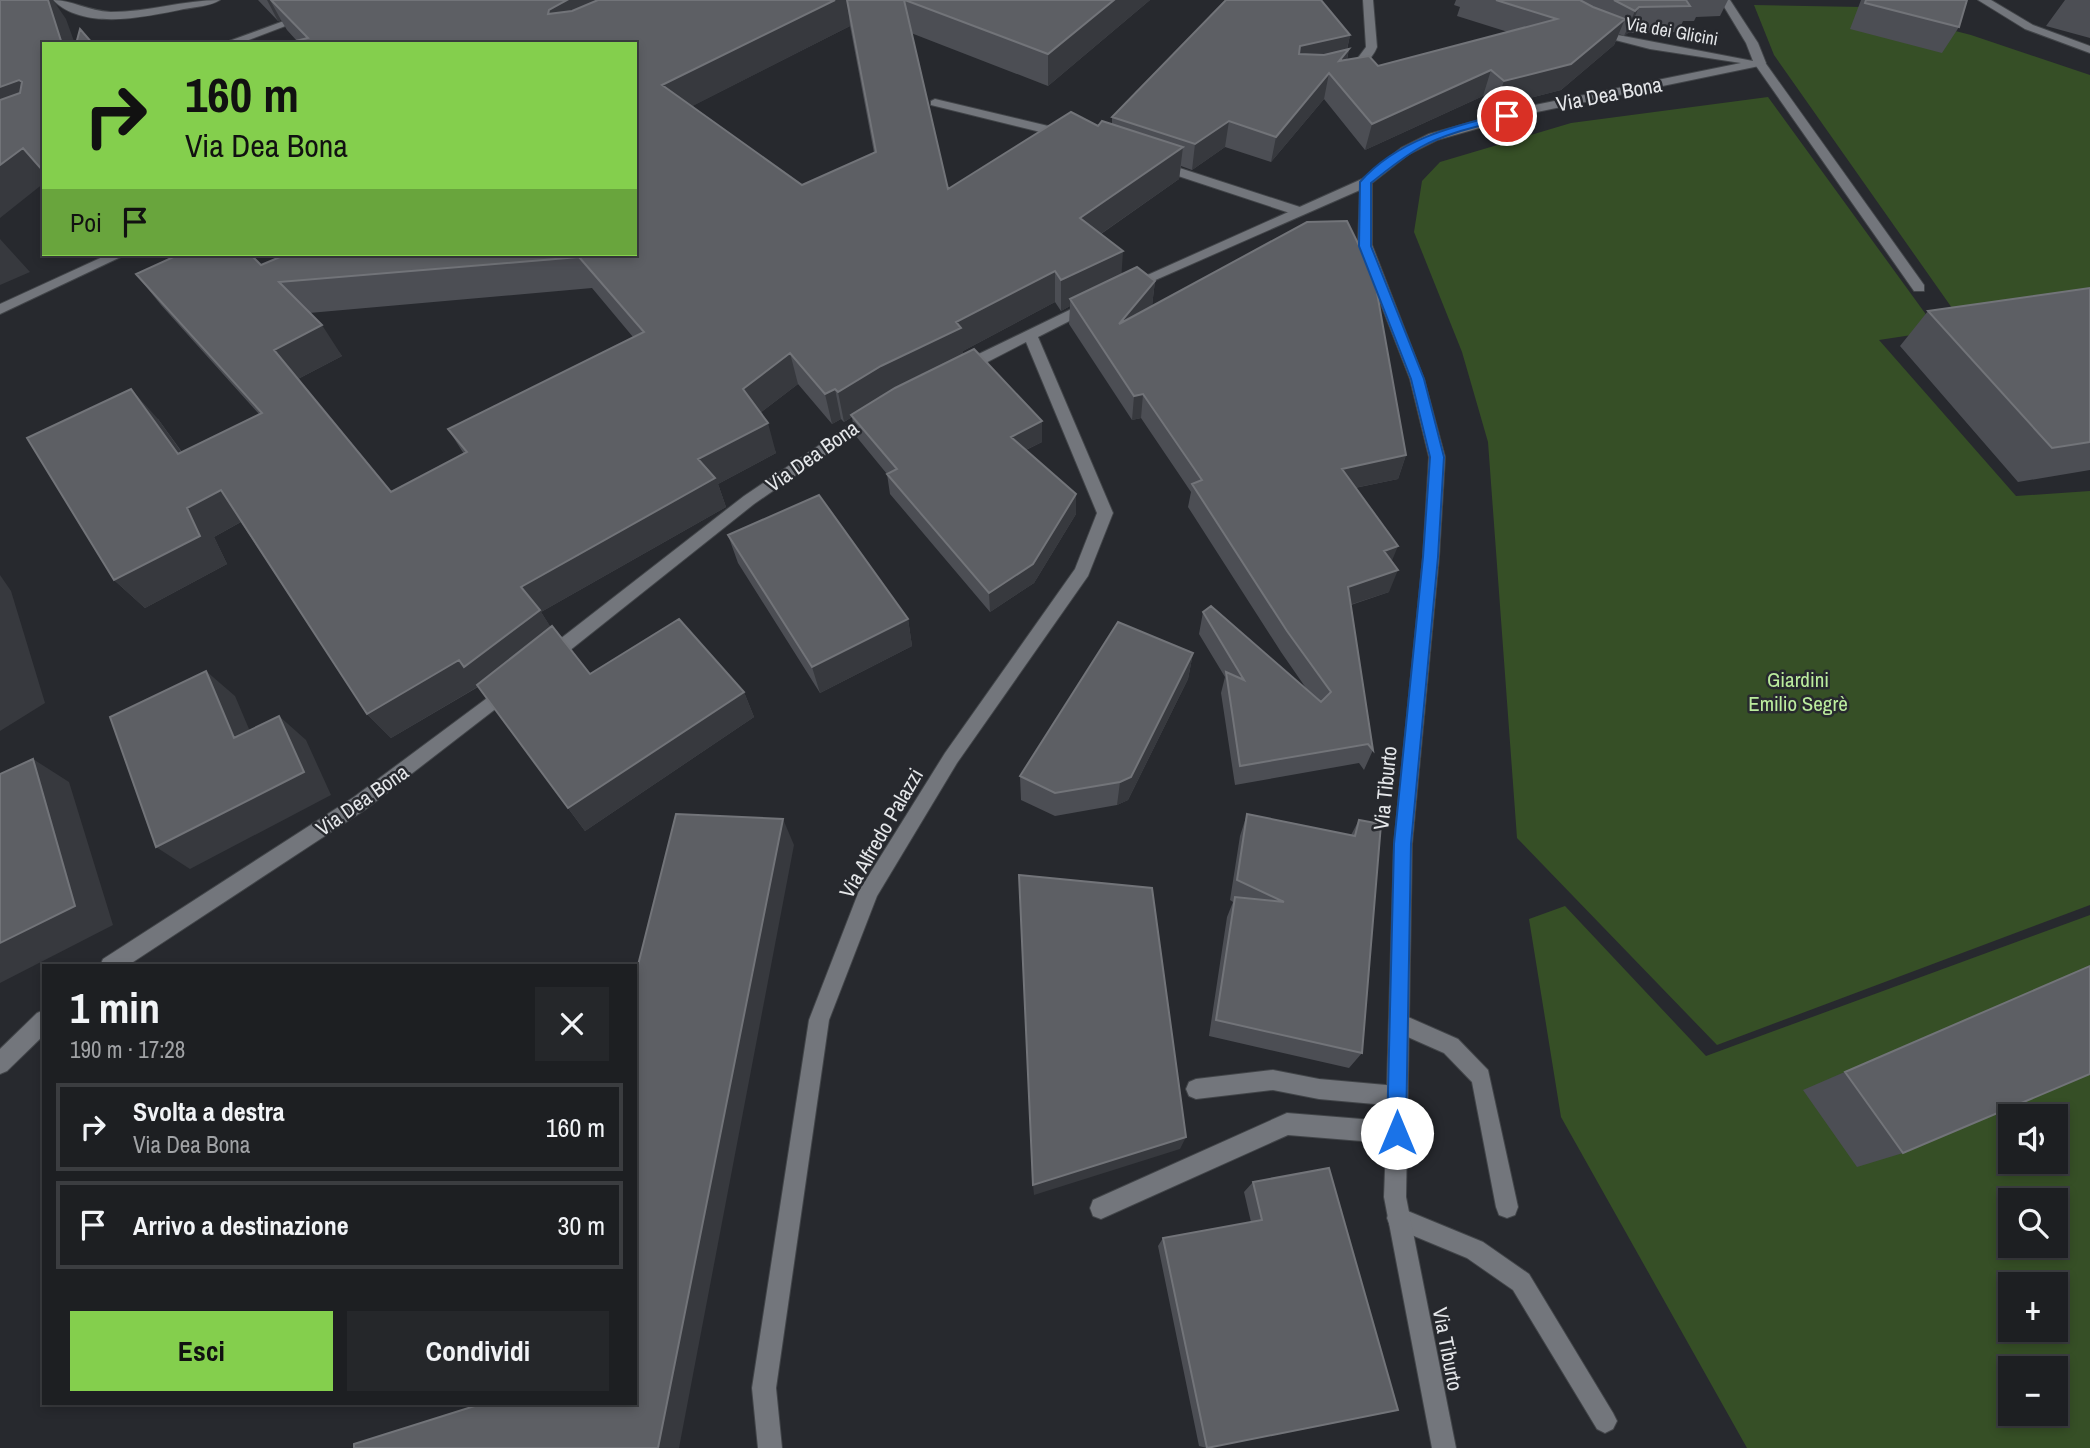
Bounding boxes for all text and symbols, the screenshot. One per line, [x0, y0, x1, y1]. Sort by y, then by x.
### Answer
street label: Via dei Glicini [1624, 11, 1720, 51]
text: 160 m [185, 61, 299, 127]
street label: Via Dea Bona [1554, 69, 1665, 118]
icon: right [70, 70, 161, 161]
pin [1477, 86, 1537, 146]
icon: arrive [1488, 97, 1526, 135]
text: Via Dea Bona [185, 124, 348, 167]
icon: arrive [116, 203, 154, 241]
text: Poi [70, 205, 102, 240]
street label: Via Dea Bona [760, 413, 864, 499]
park label: Giardini Emilio Segrè [1748, 665, 1848, 718]
street label: Via Tiburto [1366, 745, 1404, 831]
street label: Via Dea Bona [310, 757, 414, 843]
street label: Via Alfredo Palazzi [832, 763, 930, 903]
text: 1 min [70, 980, 160, 1036]
button: close [535, 987, 609, 1061]
text: 190 m · 17:28 [70, 1034, 185, 1065]
text: Svolta a destra [133, 1094, 285, 1129]
position arrow [1360, 1096, 1434, 1170]
map controls [1998, 1104, 2068, 1426]
button: sound [1998, 1104, 2068, 1174]
icon: right [74, 1108, 112, 1146]
text: 160 m [546, 1110, 605, 1145]
text: Via Dea Bona [133, 1129, 250, 1160]
button: search [1998, 1188, 2068, 1258]
icon: arrive [74, 1206, 112, 1244]
text: Arrivo a destinazione [133, 1208, 349, 1243]
text: 30 m [558, 1208, 605, 1243]
button: + [1998, 1272, 2068, 1342]
street label: Via Tiburto [1426, 1305, 1470, 1393]
button: Esci [70, 1311, 333, 1391]
button: Condividi [347, 1311, 609, 1391]
button: − [1998, 1356, 2068, 1426]

